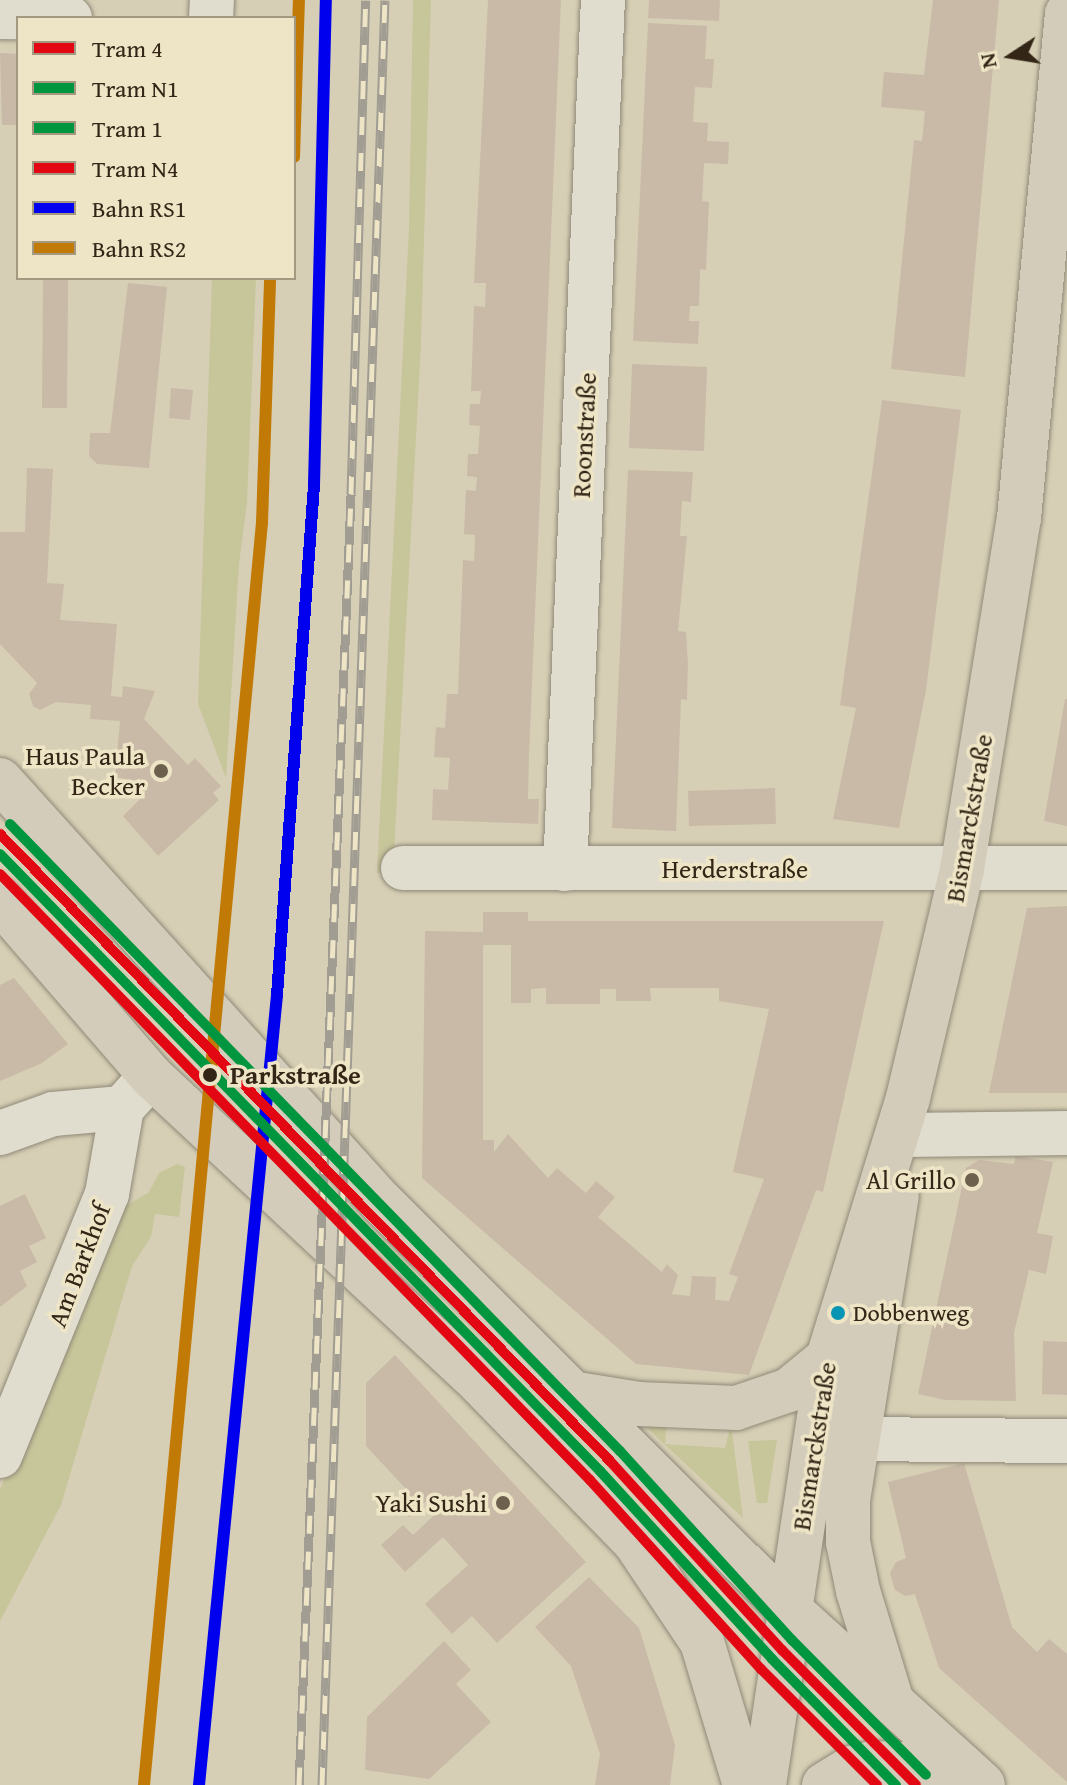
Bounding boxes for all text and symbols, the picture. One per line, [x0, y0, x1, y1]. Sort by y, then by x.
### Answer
legend [16, 16, 296, 280]
north arrow [971, 16, 1051, 96]
text: Tram 4 [92, 31, 163, 66]
text: N [970, 50, 1005, 72]
text: Tram N1 [92, 71, 179, 106]
text: Tram 1 [92, 111, 163, 146]
text: Tram N4 [92, 151, 179, 186]
text: Bahn RS1 [92, 191, 186, 226]
text: Bahn RS2 [92, 231, 186, 266]
street label: Roonstraße [565, 371, 603, 499]
street label: Bismarckstraße [939, 731, 999, 905]
place label: Haus Paula Becker [25, 740, 145, 802]
marker: Haus Paula Becker [152, 762, 170, 780]
street label: Herderstraße [662, 853, 808, 885]
place label: Parkstraße [230, 1059, 361, 1091]
marker: Parkstraße [197, 1062, 223, 1088]
place label: Al Grillo [866, 1164, 956, 1196]
marker: Al Grillo [963, 1171, 981, 1189]
street label: Am Barkhof [41, 1199, 117, 1331]
place label: Dobbenweg [853, 1299, 969, 1327]
marker: Dobbenweg [830, 1305, 846, 1321]
street label: Bismarckstraße [785, 1359, 843, 1533]
place label: Yaki Sushi [375, 1487, 487, 1519]
marker: Yaki Sushi [494, 1494, 512, 1512]

